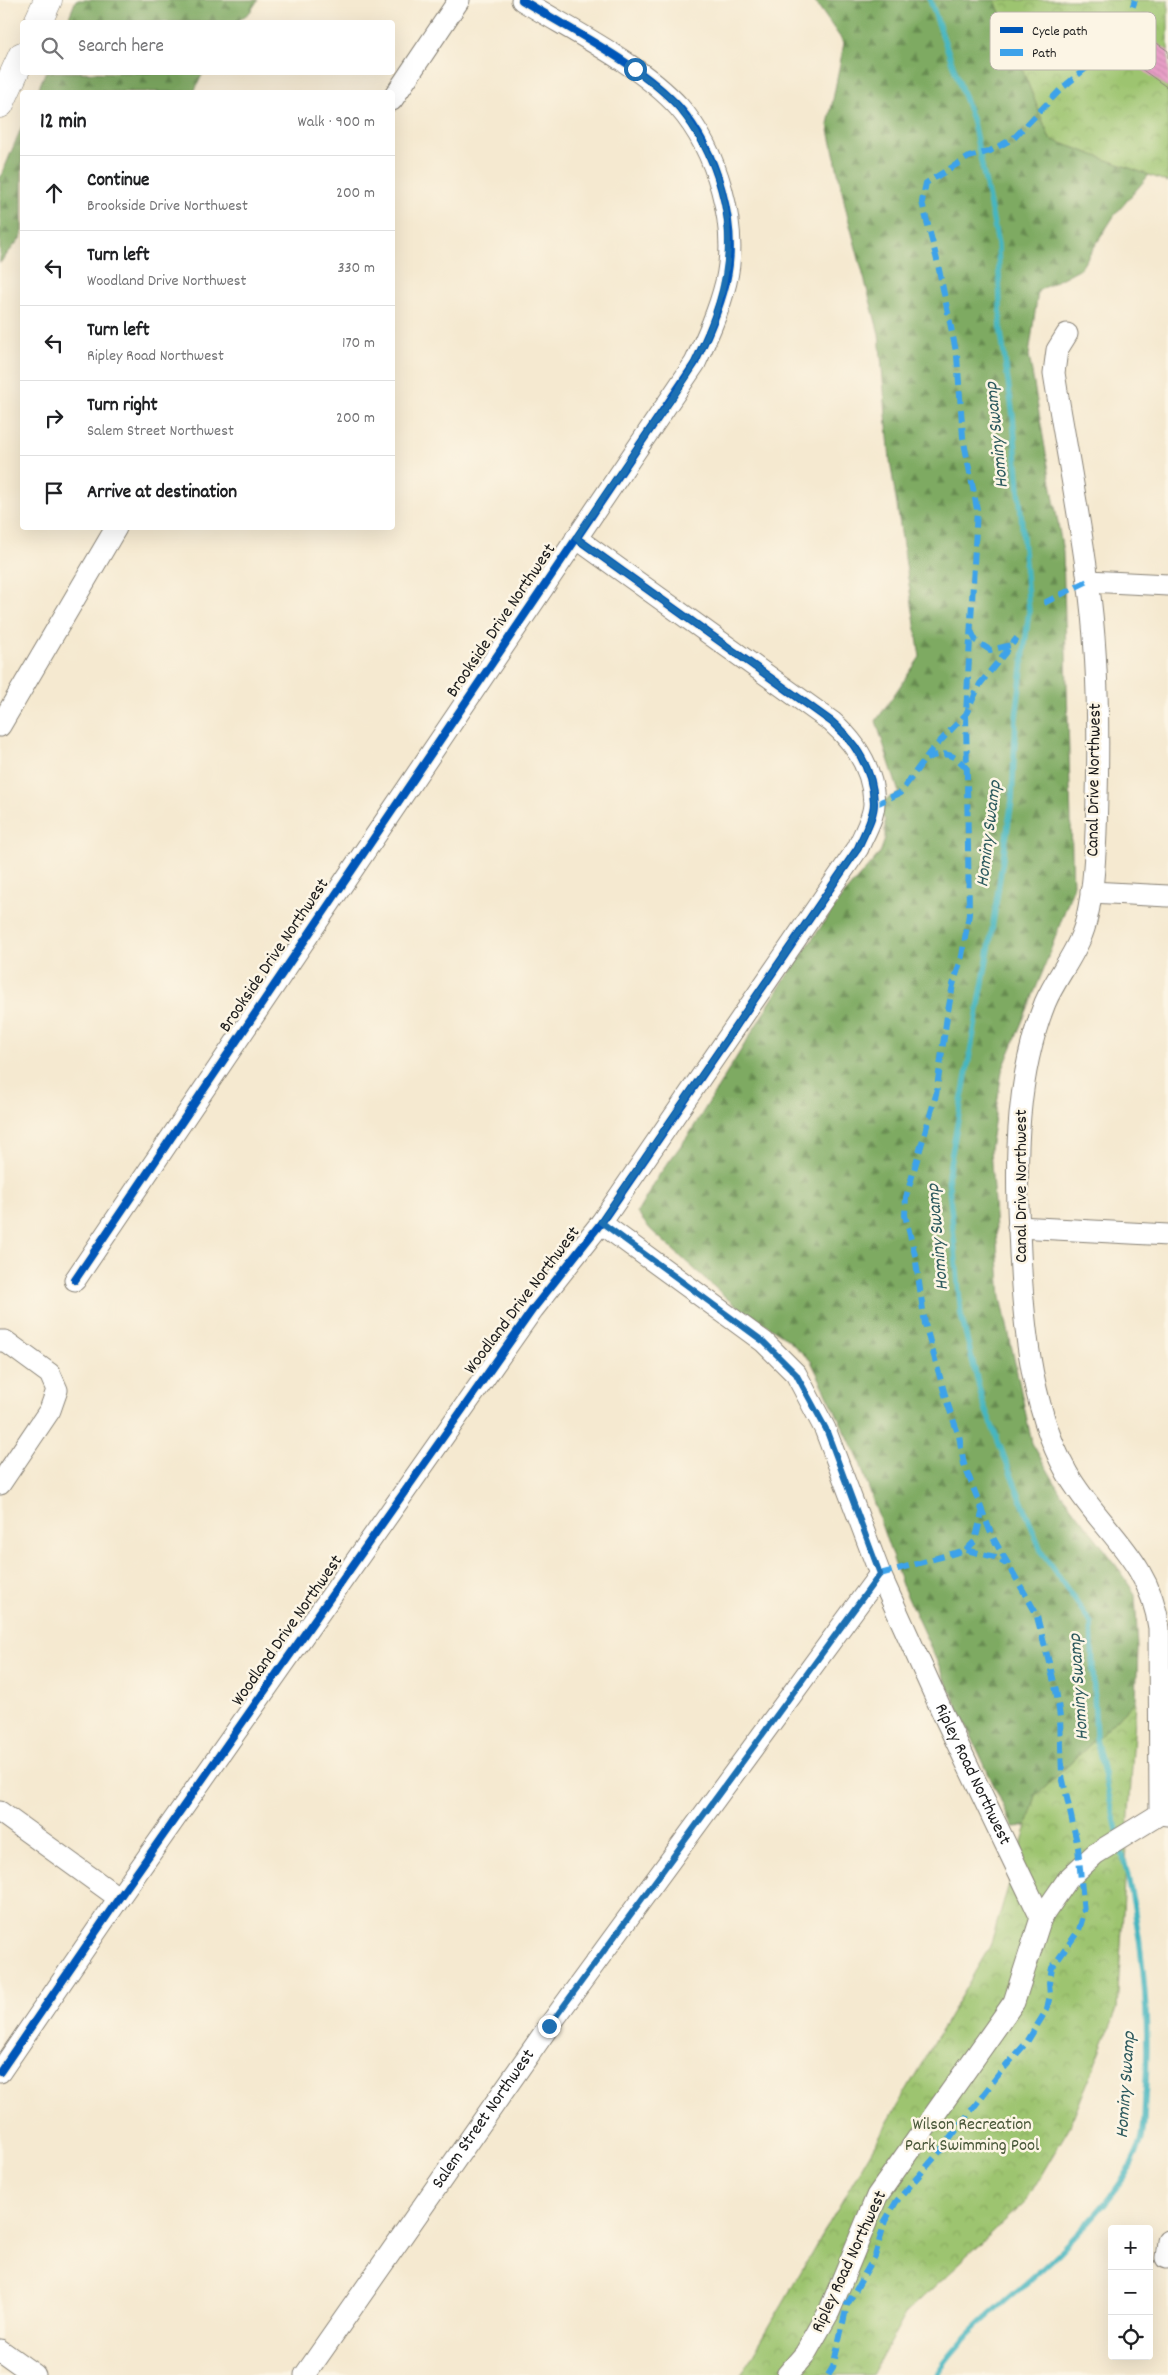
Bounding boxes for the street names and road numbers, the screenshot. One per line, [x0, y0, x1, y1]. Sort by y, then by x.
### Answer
street label: Brookside Drive Northwest [441, 539, 563, 703]
street label: Canal Drive Northwest [1081, 703, 1109, 857]
street label: Brookside Drive Northwest [214, 874, 336, 1038]
street label: Canal Drive Northwest [1010, 1109, 1035, 1263]
street label: Woodland Drive Northwest [459, 1222, 587, 1380]
street label: Woodland Drive Northwest [226, 1550, 350, 1712]
street label: Ripley Road Northwest [928, 1700, 1017, 1850]
street label: Salem Street Northwest [426, 2044, 542, 2194]
street label: Ripley Road Northwest [806, 2187, 894, 2337]

